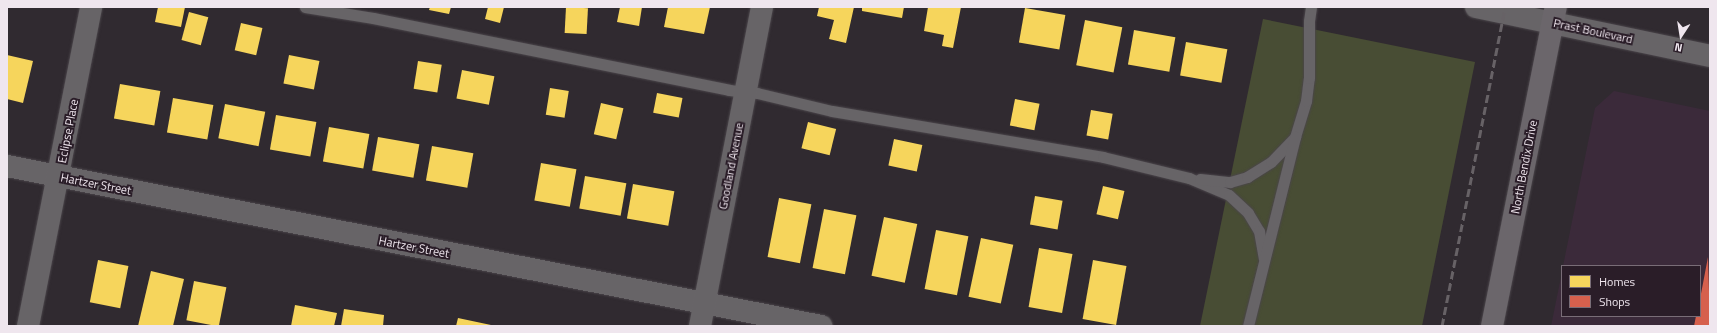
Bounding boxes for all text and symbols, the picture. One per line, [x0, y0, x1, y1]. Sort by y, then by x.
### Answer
street label: Prast Boulevard [1552, 16, 1634, 46]
north arrow [1661, 16, 1701, 56]
text: N [1673, 39, 1684, 56]
street label: Eclipse Place [55, 98, 81, 164]
street label: North Bendix Drive [1508, 119, 1540, 215]
street label: Goodland Avenue [716, 121, 746, 211]
street label: Hartzer Street [59, 170, 133, 198]
street label: Hartzer Street [377, 233, 451, 261]
legend [1561, 265, 1701, 317]
text: Homes [1599, 272, 1635, 291]
text: Shops [1599, 292, 1630, 311]

